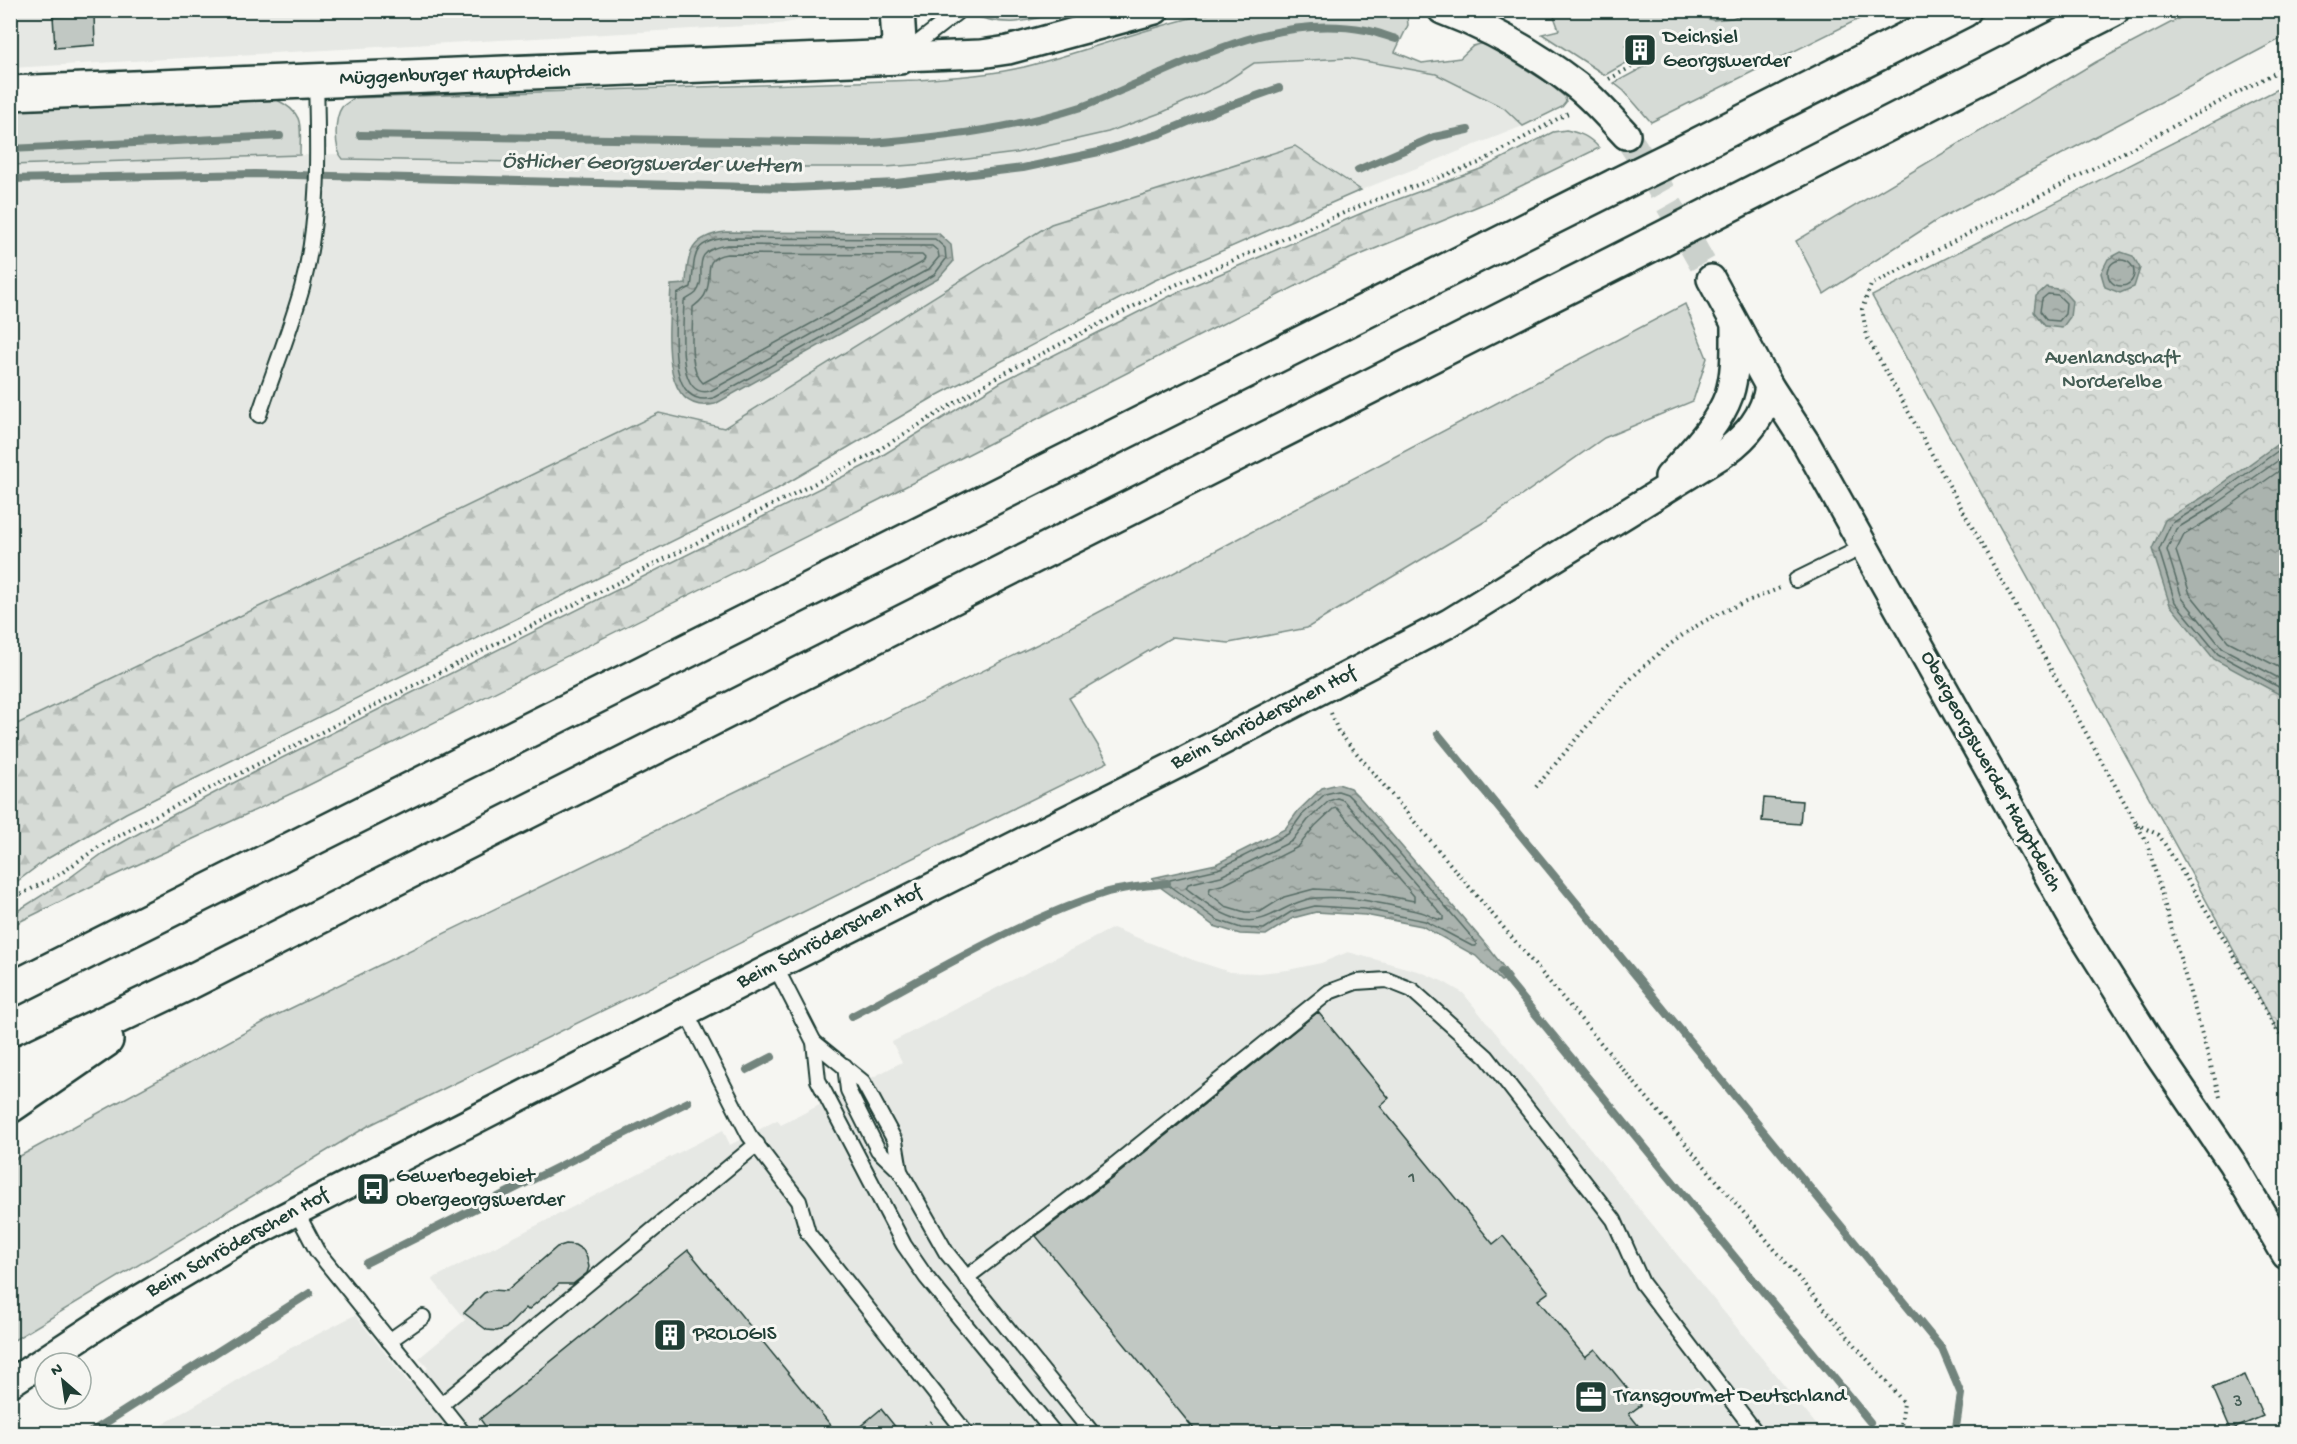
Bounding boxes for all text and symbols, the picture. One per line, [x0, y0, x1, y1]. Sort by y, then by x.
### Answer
place label: Deichsiel Georgswerder [1661, 26, 1792, 75]
building icon: Deichsiel Georgswerder [1622, 32, 1658, 68]
street label: Müggenburger Hauptdeich [339, 59, 571, 93]
water label: Östlicher Georgswerder Wettern [502, 149, 803, 181]
park label: Auenlandschaft Norderelbe [2045, 347, 2182, 396]
street label: Obergeorgswerder Hauptdeich [1913, 647, 2067, 897]
street label: Beim Schröderschen Hof [1166, 661, 1362, 777]
street label: Beim Schröderschen Hof [732, 880, 928, 996]
place label: Gewerbegebiet Obergeorgswerder [396, 1165, 565, 1214]
house number: 1 [1407, 1168, 1416, 1189]
bus stop icon: Gewerbegebiet Obergeorgswerder [355, 1171, 391, 1207]
street label: Beim Schröderschen Hof [142, 1183, 335, 1305]
building icon: PROLOGIS [652, 1317, 688, 1353]
place label: PROLOGIS [692, 1323, 777, 1348]
north arrow [33, 1351, 93, 1411]
text: N [48, 1360, 67, 1382]
office icon: Transgourmet Deutschland [1573, 1379, 1609, 1415]
place label: Transgourmet Deutschland [1613, 1385, 1848, 1410]
house number: 3 [2232, 1392, 2243, 1413]

